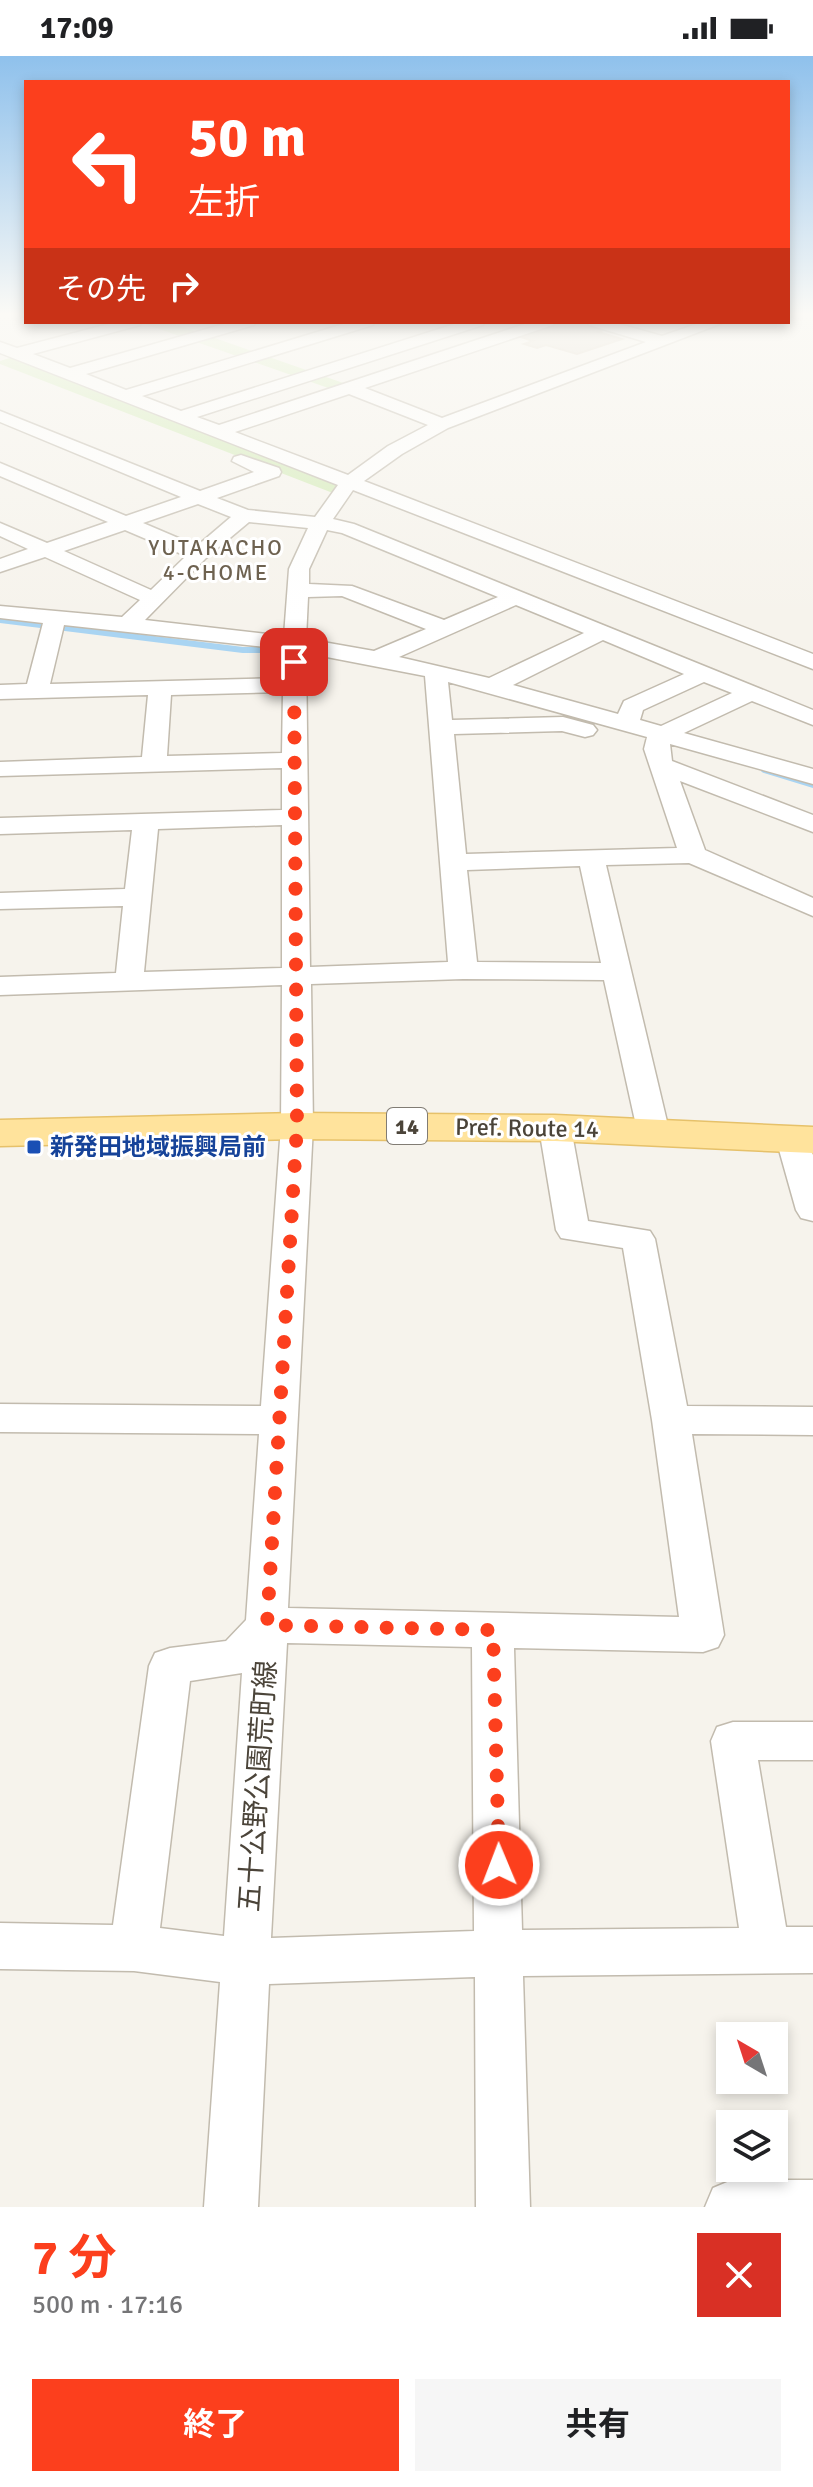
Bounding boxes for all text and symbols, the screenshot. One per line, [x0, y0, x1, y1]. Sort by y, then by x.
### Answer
text: 17:09 [40, 10, 114, 47]
text: 50 m [188, 103, 306, 172]
icon: left [56, 112, 160, 216]
text: 左折 [188, 180, 260, 225]
icon: right [162, 264, 206, 308]
text: その先 [56, 271, 146, 308]
district label: YUTAKACHO 4-CHOME [148, 534, 284, 586]
pin [260, 628, 328, 696]
icon: arrive [272, 640, 316, 684]
road number: 14 [387, 1108, 427, 1144]
street label: Pref. Route 14 [455, 1112, 599, 1144]
place label: 新発田地域振興局前 [50, 1132, 266, 1162]
marker: 新発田地域振興局前 [25, 1138, 43, 1156]
street label: 五十公野公園荒町線 [232, 1659, 284, 1913]
position arrow [457, 1823, 541, 1907]
north arrow [716, 2022, 788, 2094]
map controls [716, 2022, 788, 2182]
button: layers [716, 2110, 788, 2182]
text: 7 分 [32, 2229, 116, 2288]
button: close [697, 2233, 781, 2317]
text: 500 m · 17:16 [32, 2289, 183, 2321]
button: 終了 [32, 2379, 399, 2471]
button: 共有 [415, 2379, 781, 2471]

